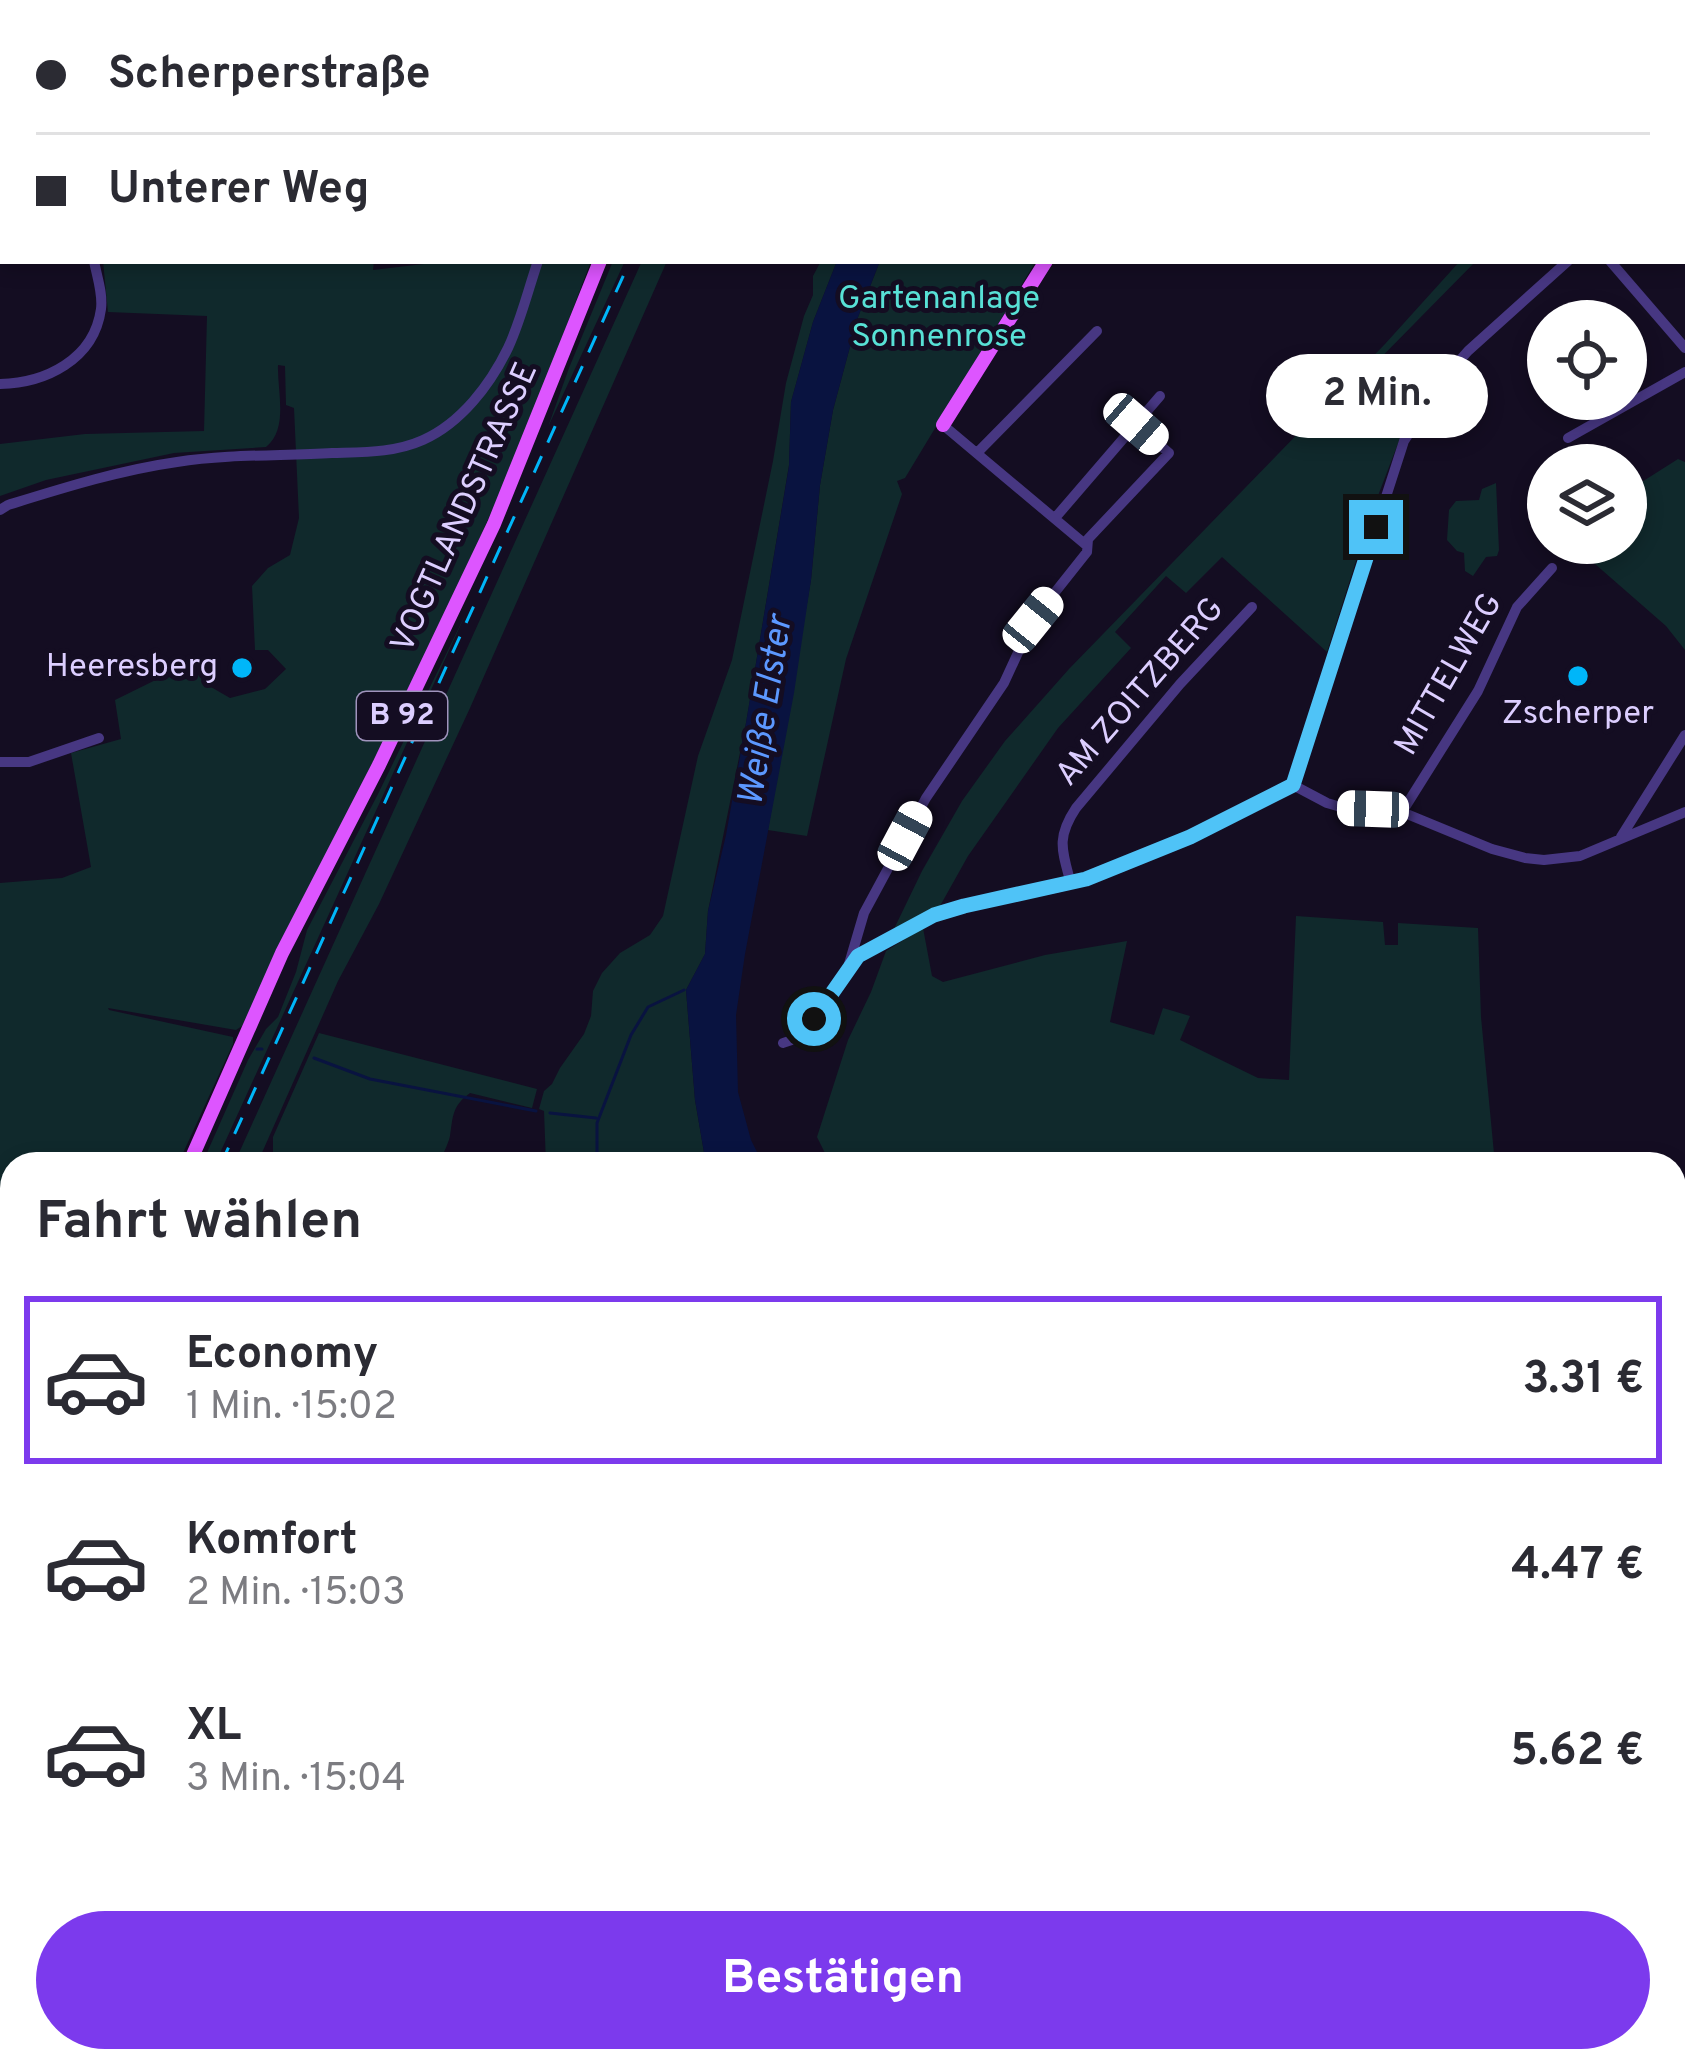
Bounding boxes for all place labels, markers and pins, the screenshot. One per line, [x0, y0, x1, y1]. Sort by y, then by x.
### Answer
place label: Heeresberg [46, 647, 218, 689]
marker: Heeresberg [229, 655, 255, 681]
marker: Zscherper [1565, 663, 1591, 689]
place label: Zscherper [1502, 694, 1654, 736]

